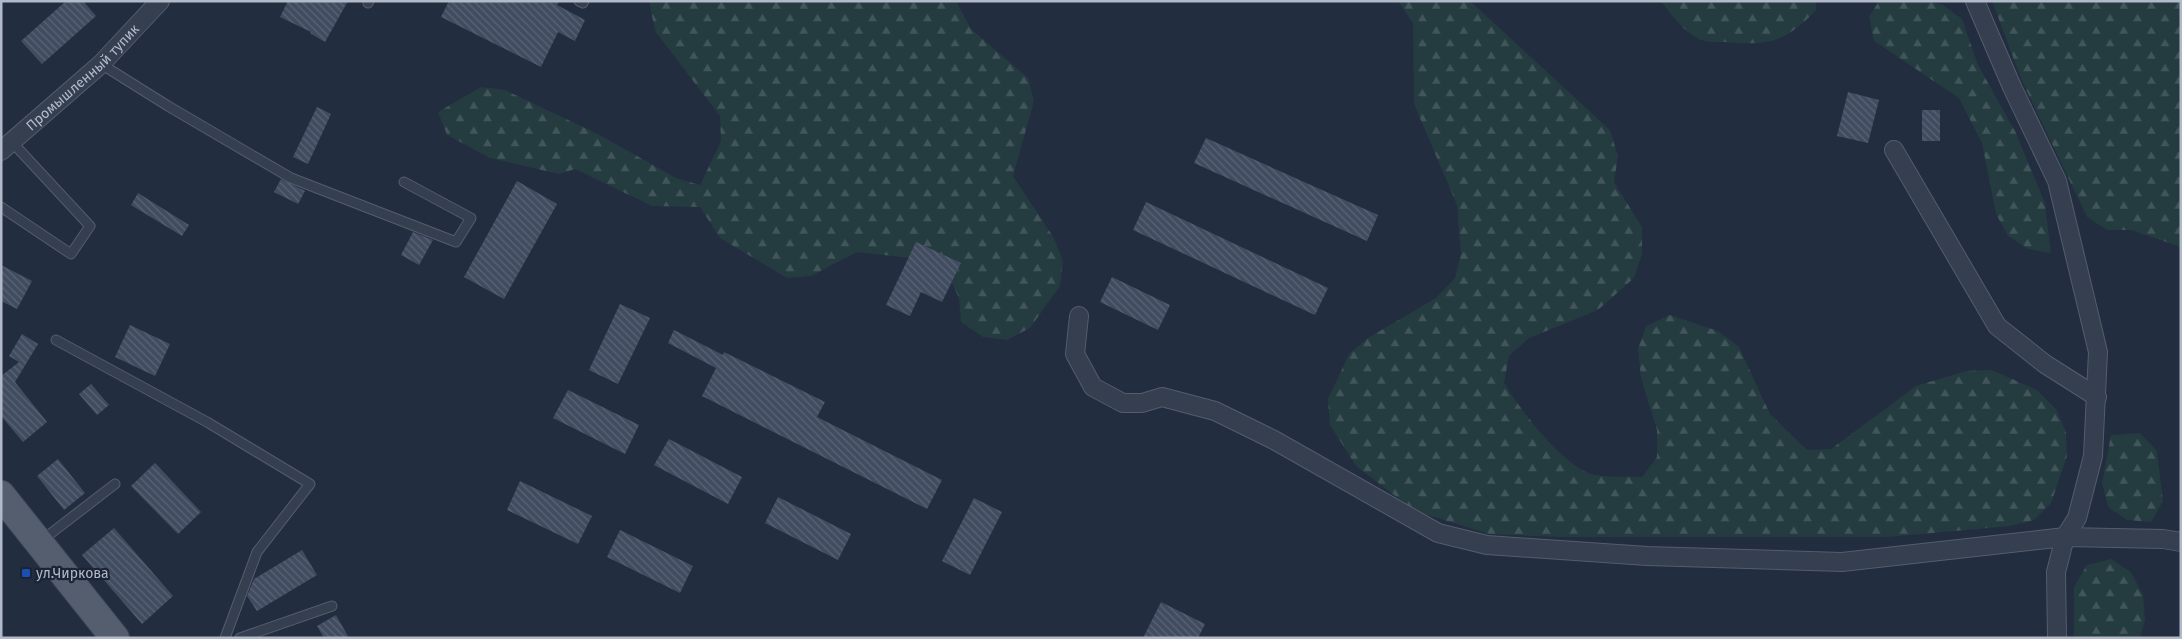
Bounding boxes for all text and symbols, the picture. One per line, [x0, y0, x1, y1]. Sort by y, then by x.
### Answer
street label: Промышленный тупик [23, 20, 143, 134]
place label: ул.Чиркова [36, 565, 109, 582]
marker: ул.Чиркова [20, 567, 32, 579]

